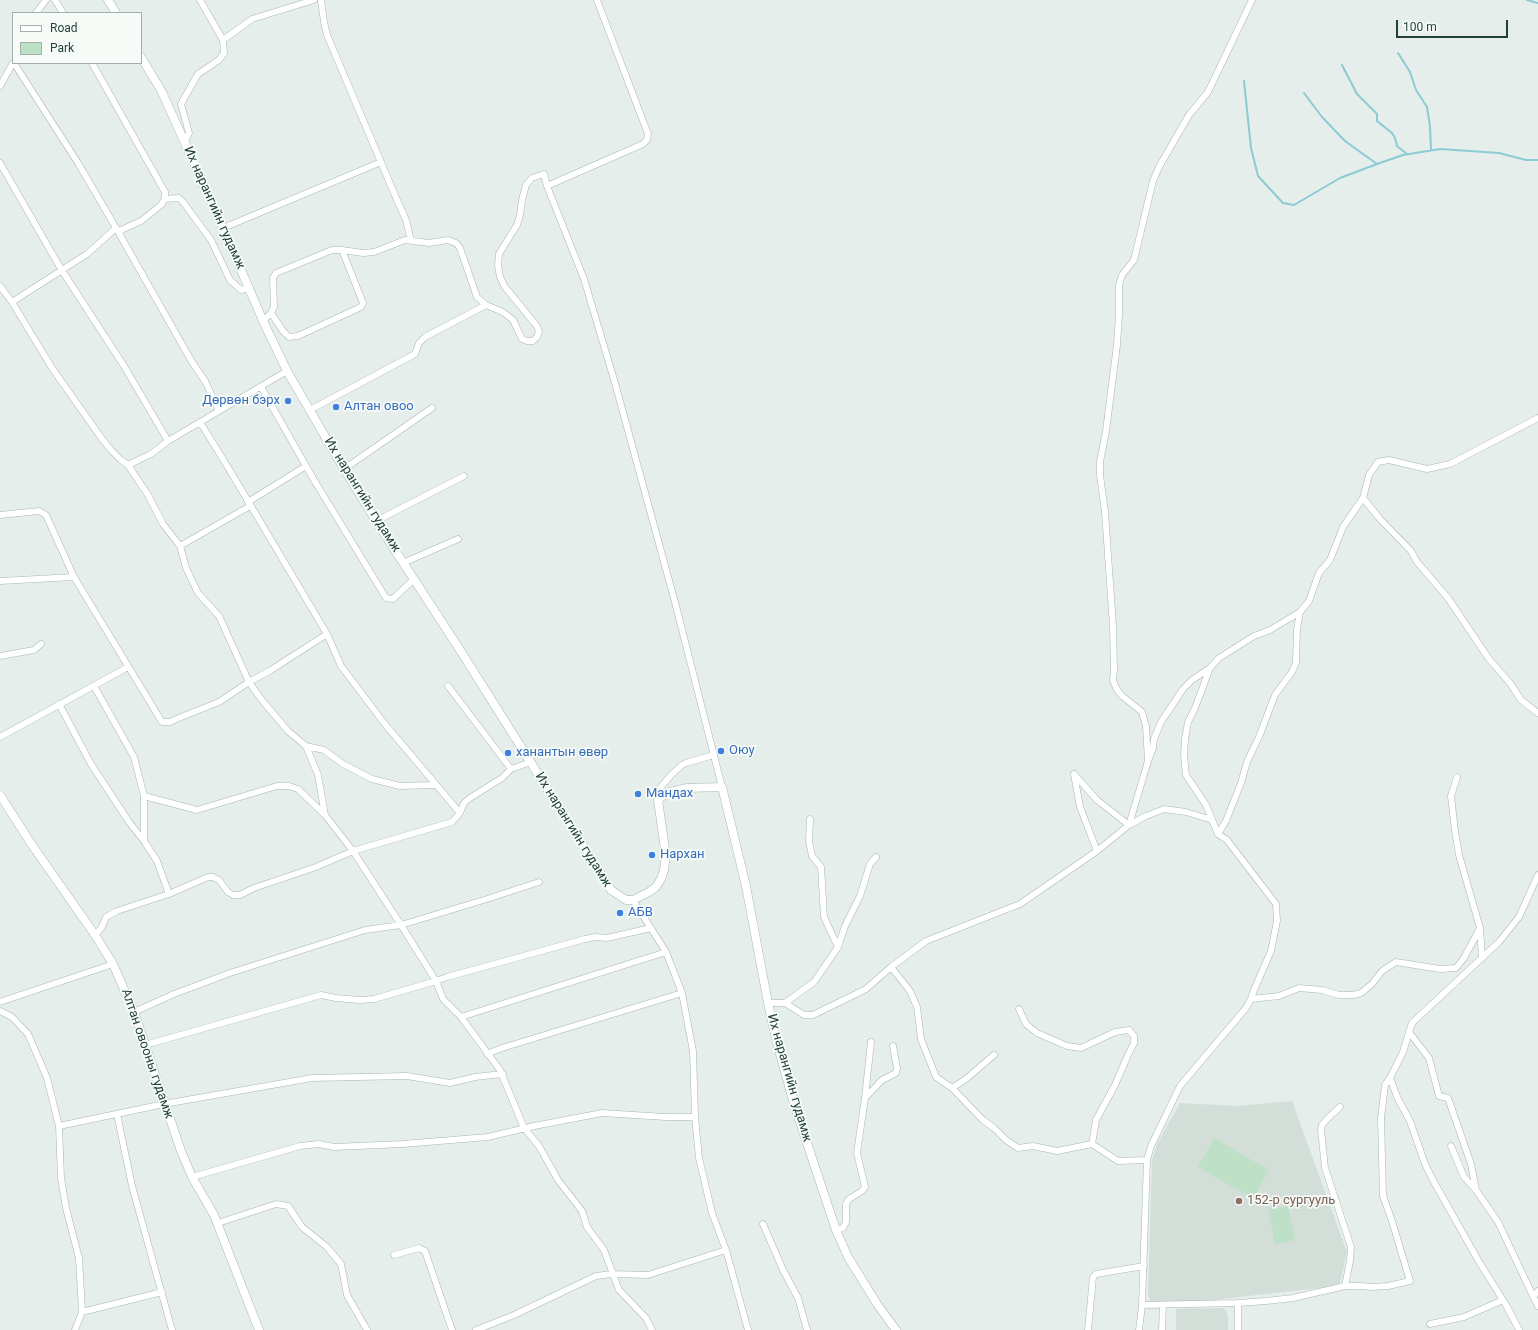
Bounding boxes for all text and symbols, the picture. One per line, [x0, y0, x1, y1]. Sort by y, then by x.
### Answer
legend [12, 12, 142, 64]
scale bar [1398, 12, 1510, 38]
text: 100 m [1403, 20, 1437, 34]
text: Road [50, 21, 78, 35]
text: Park [50, 41, 74, 55]
street label: Их нарангийн гудамж [180, 144, 248, 272]
place label: Дөрвөн бэрх [202, 393, 280, 409]
marker: Дөрвөн бэрх [283, 396, 293, 406]
place label: Алтан овоо [344, 399, 414, 415]
marker: Алтан овоо [331, 402, 341, 412]
street label: Их нарангийн гудамж [320, 435, 404, 555]
place label: Оюу [729, 743, 755, 759]
place label: ханантын өвөр [516, 745, 608, 761]
marker: Оюу [716, 746, 726, 756]
marker: ханантын өвөр [503, 748, 513, 758]
street label: Их нарангийн гудамж [531, 770, 615, 890]
place label: Мандах [646, 786, 693, 802]
marker: Мандах [633, 789, 643, 799]
place label: Нархан [660, 847, 705, 863]
marker: Нархан [647, 850, 657, 860]
place label: АБВ [628, 905, 653, 921]
marker: АБВ [615, 908, 625, 918]
street label: Алтан овооны гудамж [117, 987, 177, 1121]
street label: Их нарангийн гудамж [763, 1012, 815, 1144]
place label: 152-р сургууль [1247, 1193, 1335, 1209]
marker: 152-р сургууль [1234, 1196, 1244, 1206]

